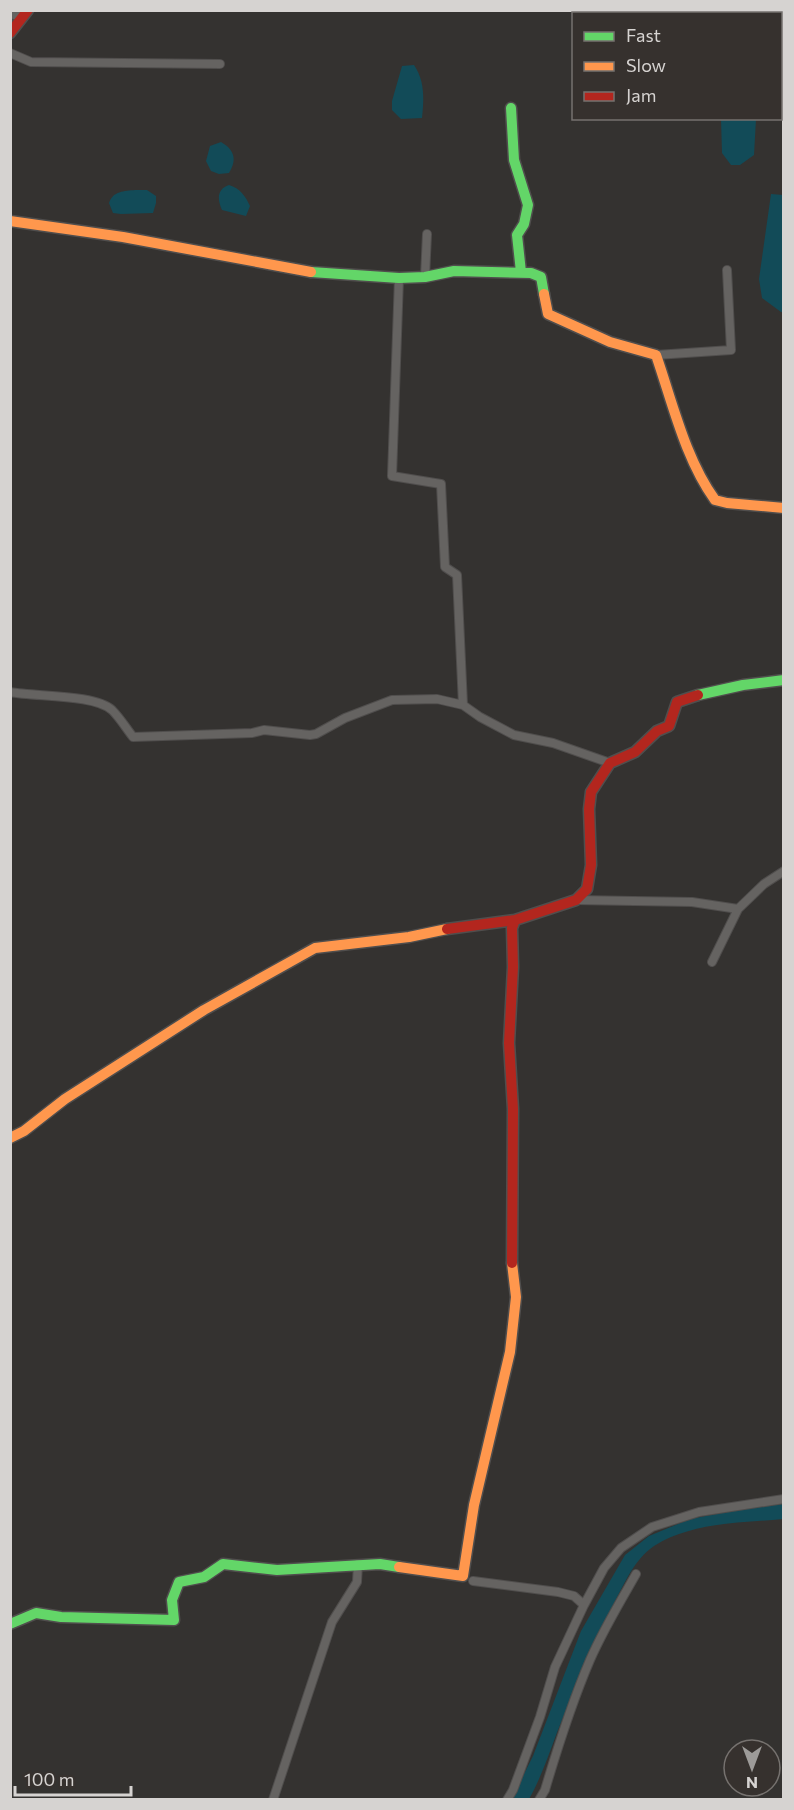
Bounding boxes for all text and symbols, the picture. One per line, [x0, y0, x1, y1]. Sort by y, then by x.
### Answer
legend [572, 12, 782, 120]
text: Fast [626, 24, 661, 46]
text: Slow [626, 54, 666, 76]
text: Jam [626, 84, 656, 106]
north arrow [722, 1738, 782, 1798]
scale bar [15, 1759, 130, 1797]
text: 100 m [24, 1768, 74, 1790]
text: N [746, 1774, 758, 1793]

